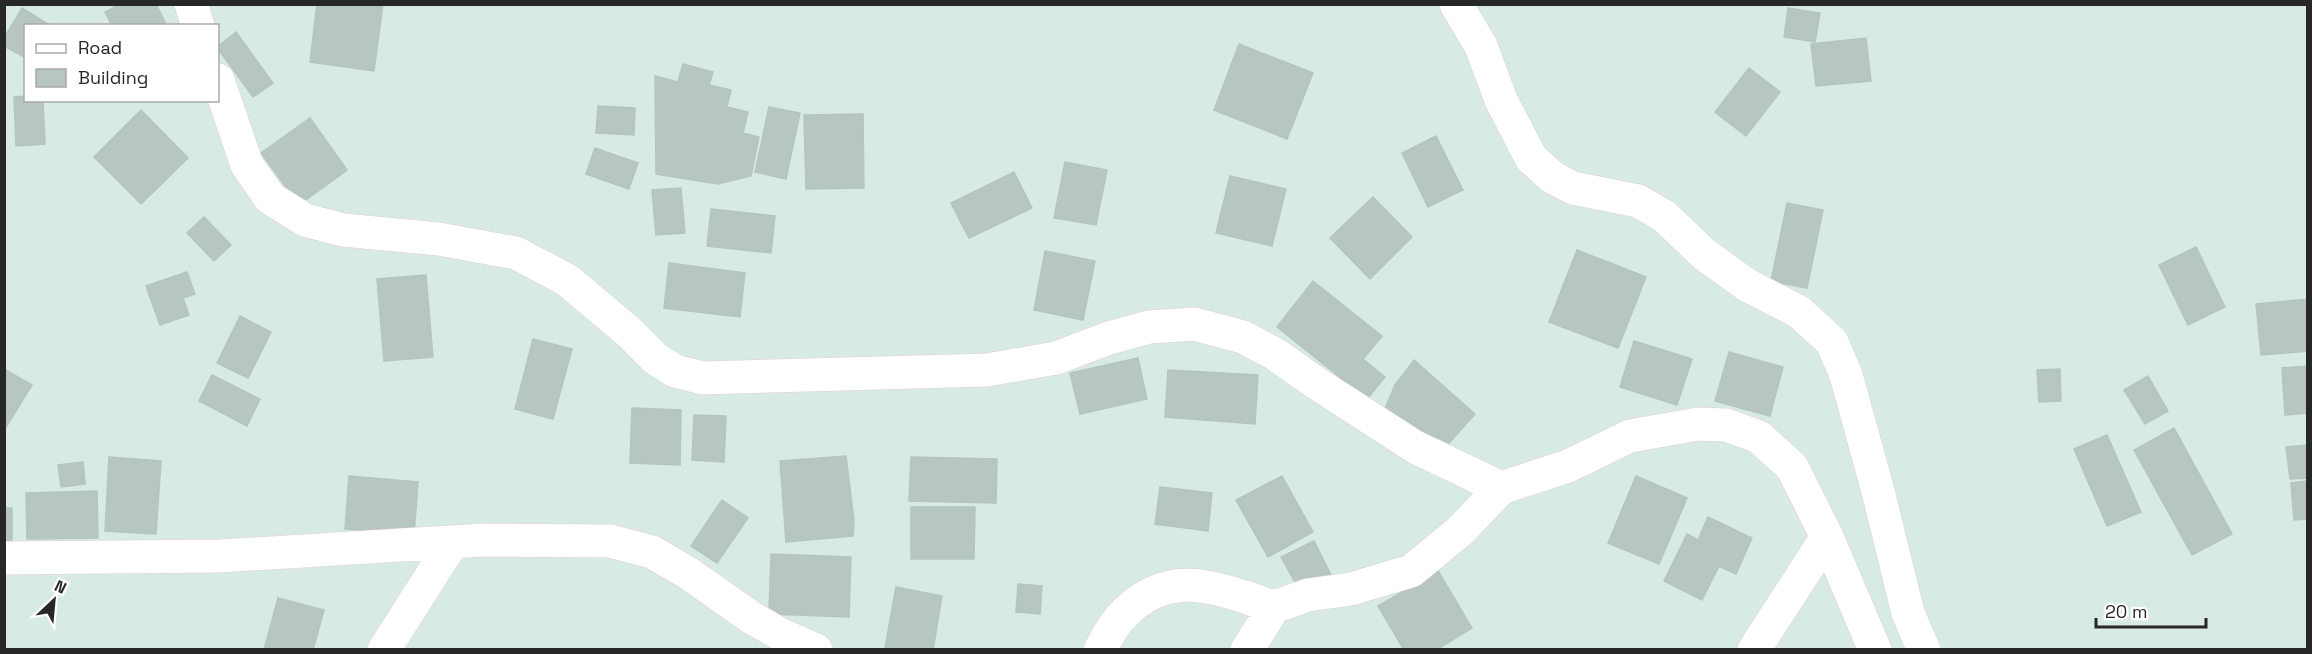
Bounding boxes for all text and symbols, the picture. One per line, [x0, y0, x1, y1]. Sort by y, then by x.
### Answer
legend [24, 24, 219, 102]
text: Road [78, 36, 122, 59]
text: Building [78, 66, 148, 89]
north arrow [24, 570, 84, 630]
text: N [51, 575, 70, 599]
scale bar [2096, 591, 2206, 629]
text: 20 m [2105, 600, 2148, 623]

